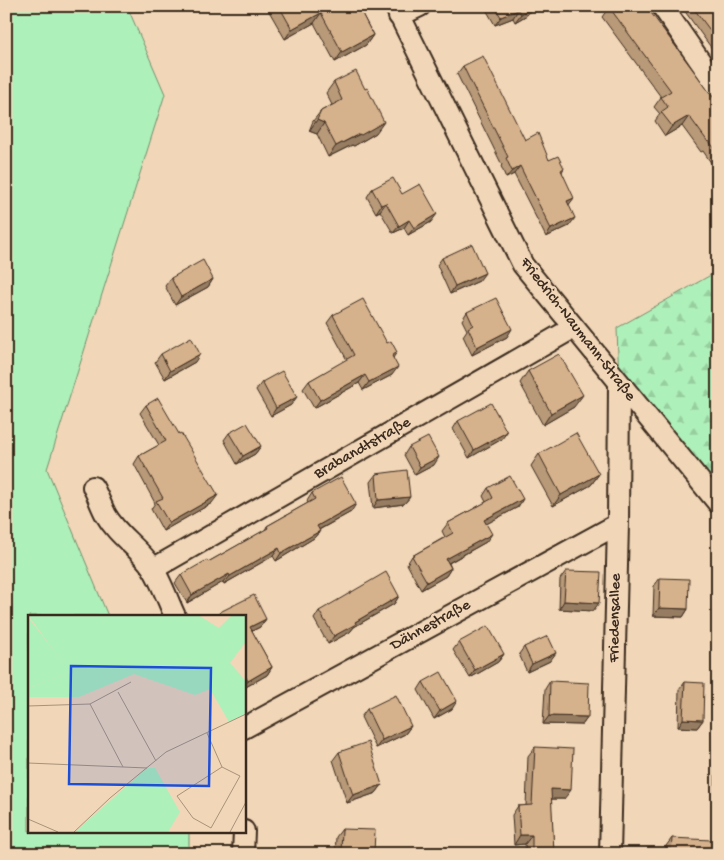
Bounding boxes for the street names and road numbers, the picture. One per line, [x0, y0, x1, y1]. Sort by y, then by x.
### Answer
street label: Friedrich-Naumann-Straße [514, 254, 639, 406]
street label: Brabandtstraße [310, 413, 415, 485]
street label: Friedensallee [606, 573, 626, 664]
street label: Dähnestraße [387, 596, 475, 656]

